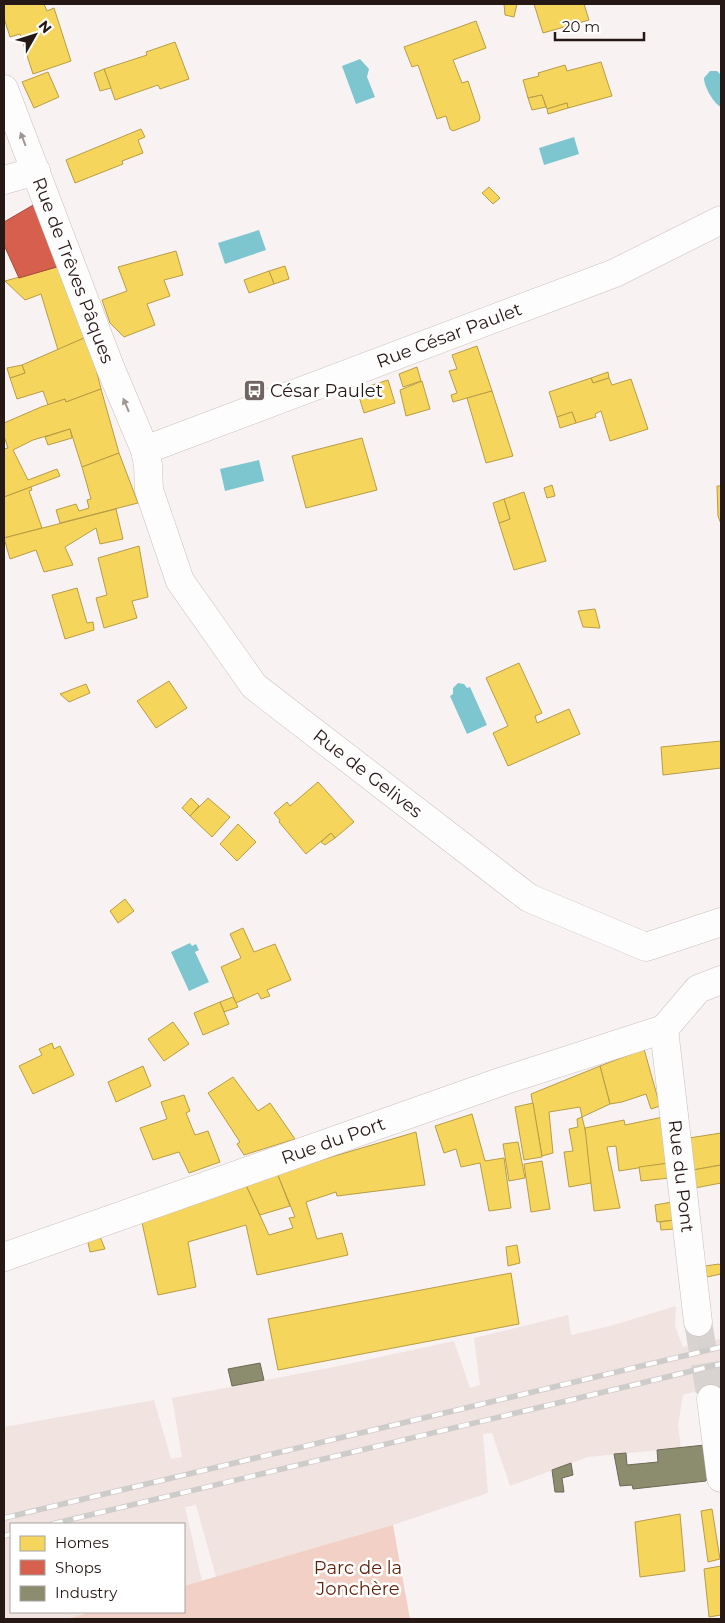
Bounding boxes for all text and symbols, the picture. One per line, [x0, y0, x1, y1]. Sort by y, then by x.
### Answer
north arrow [10, 10, 60, 60]
scale bar [555, 10, 644, 42]
text: N [35, 17, 56, 37]
text: 20 m [562, 17, 600, 36]
one-way arrow [19, 131, 27, 146]
street label: Rue de Trêves Pâques [28, 174, 119, 367]
street label: Rue César Paulet [373, 298, 525, 373]
bus stop icon: César Paulet [242, 379, 266, 403]
place label: César Paulet [270, 380, 383, 402]
one-way arrow [122, 397, 130, 412]
street label: Rue de Gelives [309, 725, 427, 823]
street label: Rue du Port [278, 1112, 388, 1169]
street label: Rue du Pont [664, 1118, 699, 1234]
legend [10, 1523, 185, 1613]
text: Homes [55, 1533, 109, 1552]
park label: Parc de la Jonchère [314, 1557, 402, 1600]
text: Shops [55, 1558, 101, 1577]
text: Industry [55, 1583, 118, 1602]

